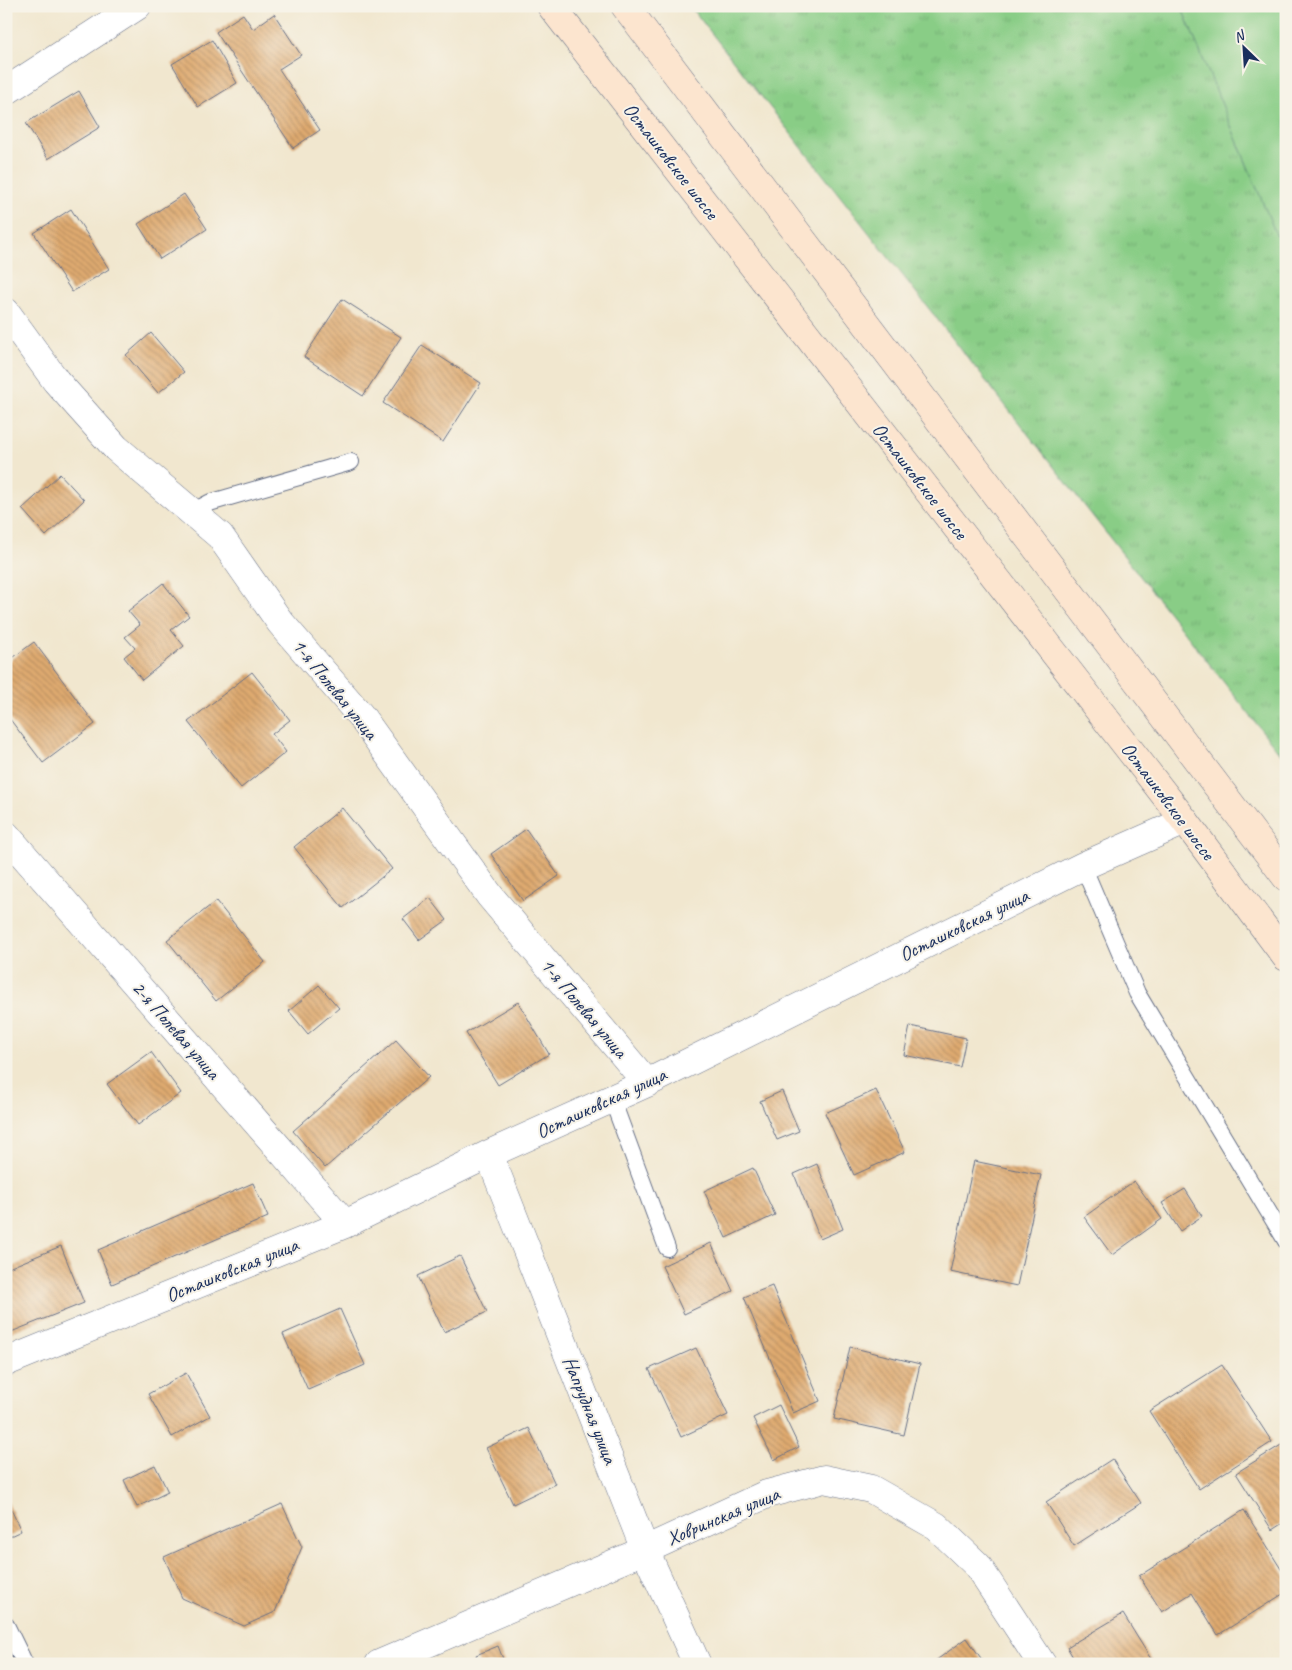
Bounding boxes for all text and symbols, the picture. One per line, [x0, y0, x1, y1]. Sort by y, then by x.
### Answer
north arrow [1220, 22, 1270, 72]
text: N [1231, 26, 1248, 46]
street label: Осташковское шоссе [618, 98, 725, 226]
street label: Осташковское шоссе [867, 418, 974, 546]
street label: 1-я Полевая улица [287, 634, 384, 746]
street label: Осташковское шоссе [1116, 737, 1221, 866]
street label: Осташковская улица [895, 882, 1034, 967]
street label: 1-я Полевая улица [535, 953, 634, 1064]
street label: 2-я Полевая улица [126, 976, 227, 1086]
street label: Осташковская улица [532, 1061, 671, 1144]
street label: Осташковская улица [162, 1232, 303, 1308]
street label: Напрудная улица [557, 1353, 623, 1469]
street label: Ховринская улица [663, 1481, 784, 1551]

